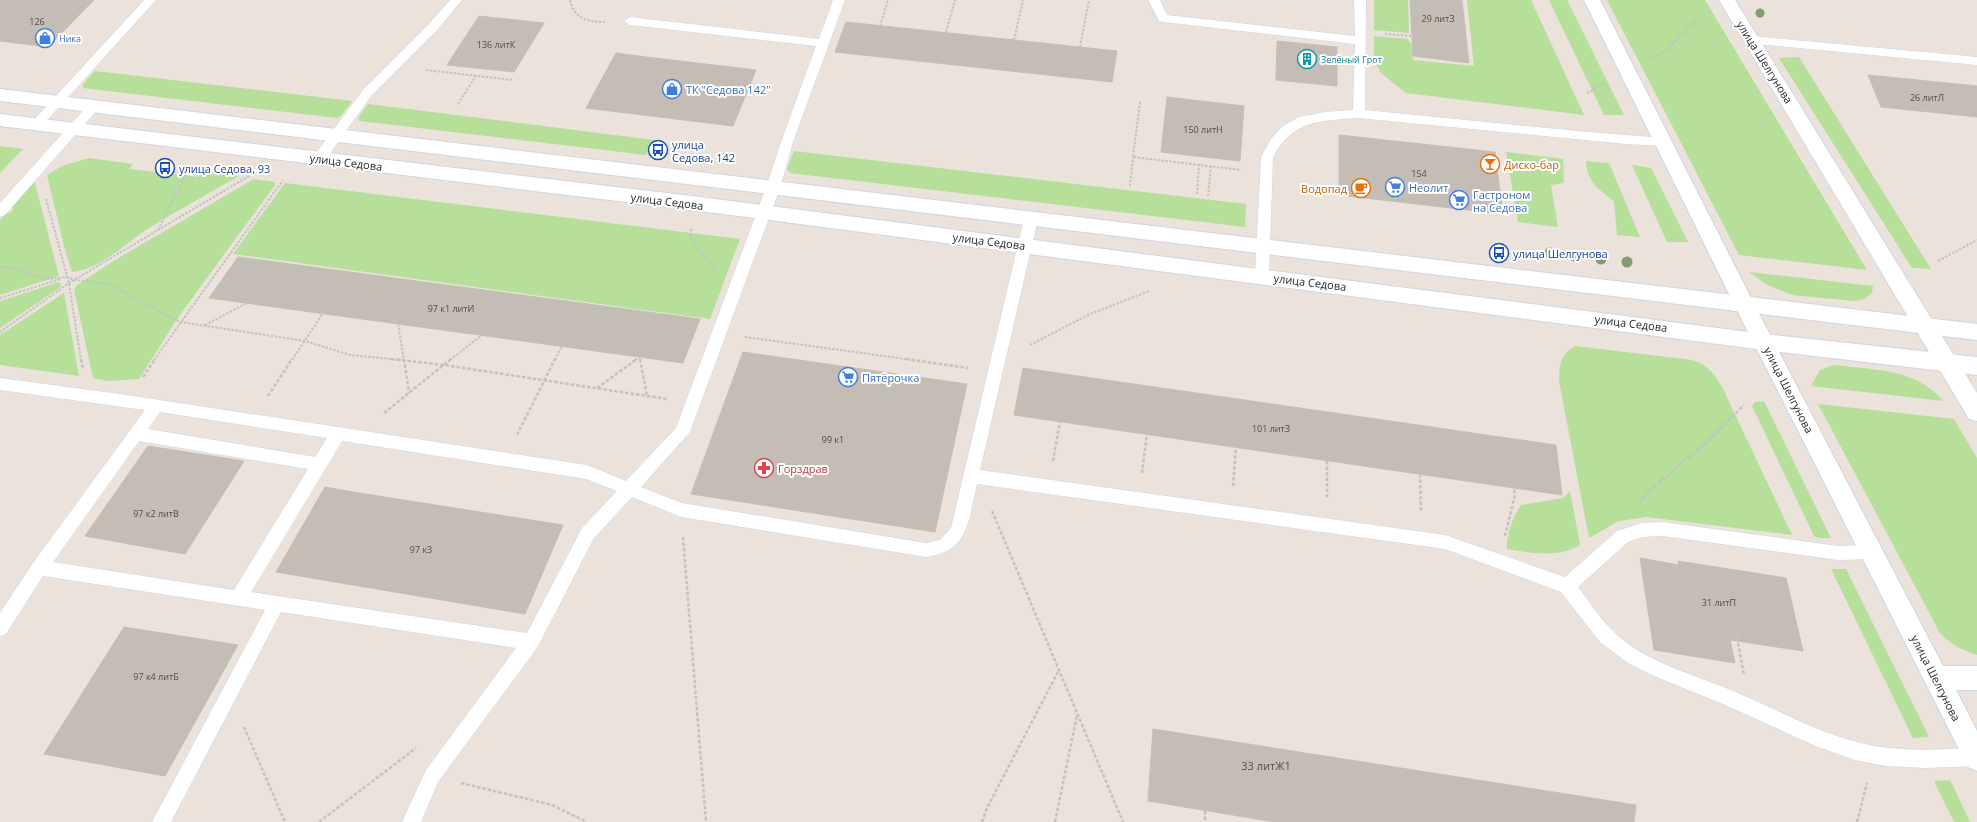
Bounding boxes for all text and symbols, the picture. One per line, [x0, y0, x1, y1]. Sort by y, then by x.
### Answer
house number: 29 литЗ [1422, 12, 1455, 25]
house number: 126 [29, 15, 45, 28]
street label: улица Шелгунова [1734, 18, 1796, 106]
shop icon: Ника [34, 27, 56, 49]
place label: Ника [59, 32, 81, 45]
house number: 136 литК [477, 38, 516, 51]
building icon: Зелёный Грот [1296, 48, 1318, 70]
place label: Зелёный Грот [1321, 53, 1383, 66]
shop icon: ТК "Седова 142" [661, 78, 683, 100]
place label: ТК "Седова 142" [686, 82, 771, 97]
house number: 26 литЛ [1910, 91, 1944, 104]
house number: 150 литН [1183, 123, 1223, 136]
place label: улица Седова, 142 [672, 137, 735, 165]
bus stop icon: улица Седова, 142 [647, 139, 669, 161]
street label: улица Седова [309, 150, 383, 174]
bar icon: Диско-бар [1479, 153, 1501, 175]
bus stop icon: улица Седова, 93 [154, 157, 176, 179]
place label: Диско-бар [1504, 157, 1559, 172]
place label: улица Седова, 93 [179, 161, 270, 176]
house number: 154 [1411, 167, 1427, 180]
supermarket icon: Неолит [1384, 176, 1406, 198]
cafe icon: Водопад [1350, 177, 1372, 199]
place label: Неолит [1409, 180, 1448, 195]
place label: Водопад [1301, 181, 1348, 196]
place label: Гастроном на Седова [1473, 187, 1530, 215]
street label: улица Седова [630, 189, 704, 213]
supermarket icon: Гастроном на Седова [1448, 189, 1470, 211]
street label: улица Седова [952, 229, 1026, 253]
bus stop icon: улица Шелгунова [1488, 242, 1510, 264]
place label: улица Шелгунова [1513, 246, 1608, 261]
street label: улица Седова [1273, 270, 1347, 294]
house number: 97 к1 литИ [428, 302, 474, 315]
street label: улица Седова [1594, 311, 1668, 335]
street label: улица Шелгунова [1761, 344, 1817, 436]
supermarket icon: Пятёрочка [837, 366, 859, 388]
place label: Пятёрочка [862, 370, 919, 385]
house number: 101 литЗ [1252, 422, 1290, 435]
house number: 99 к1 [822, 433, 844, 446]
pharmacy icon: Горздрав [753, 457, 775, 479]
place label: Горздрав [778, 461, 828, 476]
house number: 97 к2 литВ [133, 507, 179, 520]
house number: 97 к3 [410, 543, 432, 556]
house number: 31 литП [1702, 596, 1736, 609]
street label: улица Шелгунова [1908, 632, 1964, 724]
house number: 97 к4 литБ [133, 670, 179, 683]
house number: 33 литЖ1 [1241, 758, 1291, 773]

